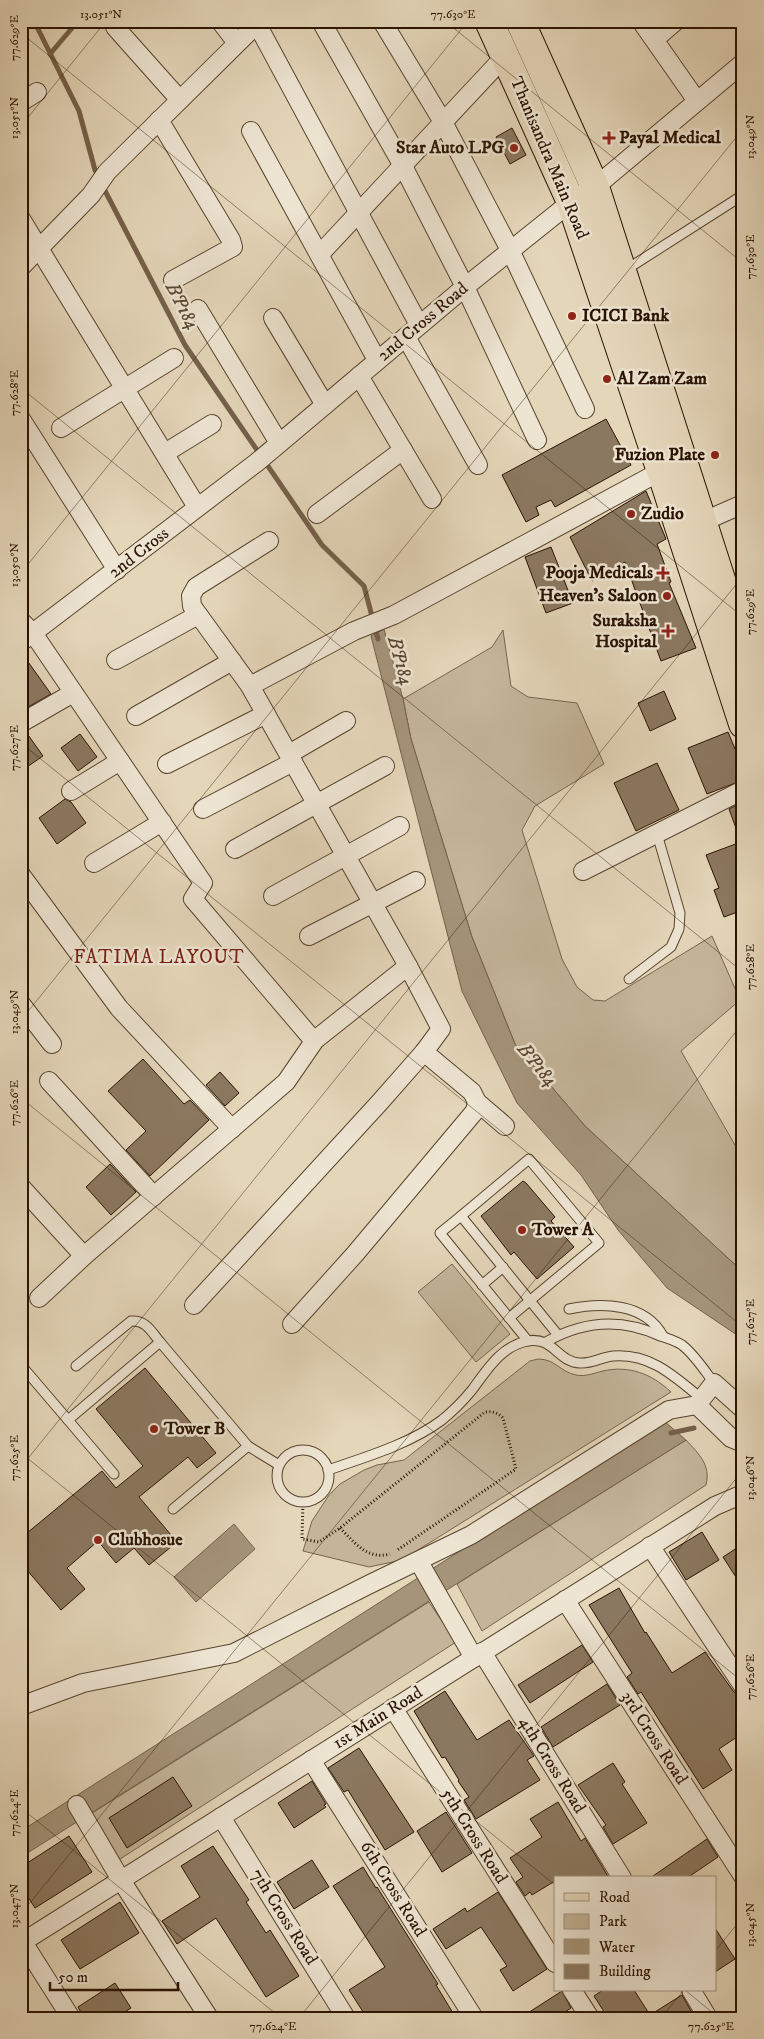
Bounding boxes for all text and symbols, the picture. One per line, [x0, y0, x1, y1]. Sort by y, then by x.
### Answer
text: 13.051°N [80, 7, 122, 22]
text: 77.630°E [431, 7, 476, 22]
text: 77.629°E [7, 15, 22, 61]
street label: Thanisandra Main Road [505, 74, 593, 243]
text: 13.051°N [7, 97, 22, 139]
text: 13.049°N [743, 114, 758, 159]
place label: Payal Medical [619, 127, 721, 149]
marker: Payal Medical [603, 132, 615, 144]
place label: Star Auto LPG [396, 137, 504, 159]
marker: Star Auto LPG [508, 142, 520, 154]
text: 77.630°E [743, 234, 758, 279]
water label: BP184 [160, 278, 204, 333]
street label: 2nd Cross Road [373, 278, 473, 366]
place label: ICICI Bank [582, 305, 670, 327]
marker: ICICI Bank [566, 310, 578, 322]
place label: Al Zam Zam [616, 368, 708, 390]
text: 77.628°E [7, 370, 22, 416]
marker: Al Zam Zam [601, 373, 613, 385]
place label: Fuzion Plate [615, 444, 706, 466]
marker: Fuzion Plate [709, 449, 721, 461]
place label: Zudio [641, 503, 684, 525]
marker: Zudio [625, 508, 637, 520]
street label: 2nd Cross [104, 523, 174, 583]
text: 13.050°N [7, 543, 22, 587]
place label: Pooja Medicals [545, 562, 653, 584]
marker: Pooja Medicals [657, 567, 669, 579]
place label: Heaven's Saloon [539, 585, 658, 607]
text: 77.629°E [743, 589, 758, 635]
marker: Heaven's Saloon [661, 590, 673, 602]
place label: Suraksha Hospital [593, 610, 658, 653]
marker: Suraksha Hospital [661, 624, 675, 638]
water label: BP184 [382, 633, 418, 688]
text: 77.627°E [7, 725, 22, 771]
text: 77.628°E [743, 944, 758, 990]
district label: FATIMA LAYOUT [73, 946, 245, 969]
text: 13.049°N [7, 989, 22, 1034]
water label: BP184 [512, 1038, 562, 1092]
text: 77.626°E [7, 1079, 22, 1126]
place label: Tower A [531, 1219, 594, 1241]
marker: Tower A [516, 1224, 528, 1236]
text: 77.627°E [743, 1299, 758, 1345]
place label: Tower B [163, 1418, 225, 1440]
marker: Tower B [148, 1423, 160, 1435]
text: 77.625°E [7, 1435, 22, 1481]
text: 13.046°N [743, 1455, 758, 1501]
place label: Clubhosue [108, 1529, 183, 1551]
marker: Clubhosue [92, 1534, 104, 1546]
text: 77.626°E [743, 1653, 758, 1700]
street label: 1st Main Road [329, 1682, 427, 1754]
street label: 3rd Cross Road [616, 1687, 692, 1789]
street label: 4th Cross Road [514, 1713, 590, 1817]
street label: 5th Cross Road [436, 1784, 512, 1888]
text: 77.624°E [7, 1789, 22, 1836]
street label: 6th Cross Road [355, 1837, 431, 1941]
street label: 7th Cross Road [246, 1865, 322, 1969]
legend [554, 1876, 716, 1992]
text: 13.047°N [7, 1884, 22, 1928]
text: Road [599, 1888, 631, 1907]
text: 13.045°N [743, 1903, 758, 1947]
text: Park [599, 1912, 628, 1931]
text: Water [598, 1938, 635, 1957]
scale bar [50, 1959, 178, 1991]
text: Building [599, 1962, 651, 1981]
text: 50 m [58, 1968, 88, 1987]
text: 77.624°E [250, 2019, 297, 2034]
text: 77.625°E [688, 2019, 734, 2034]

